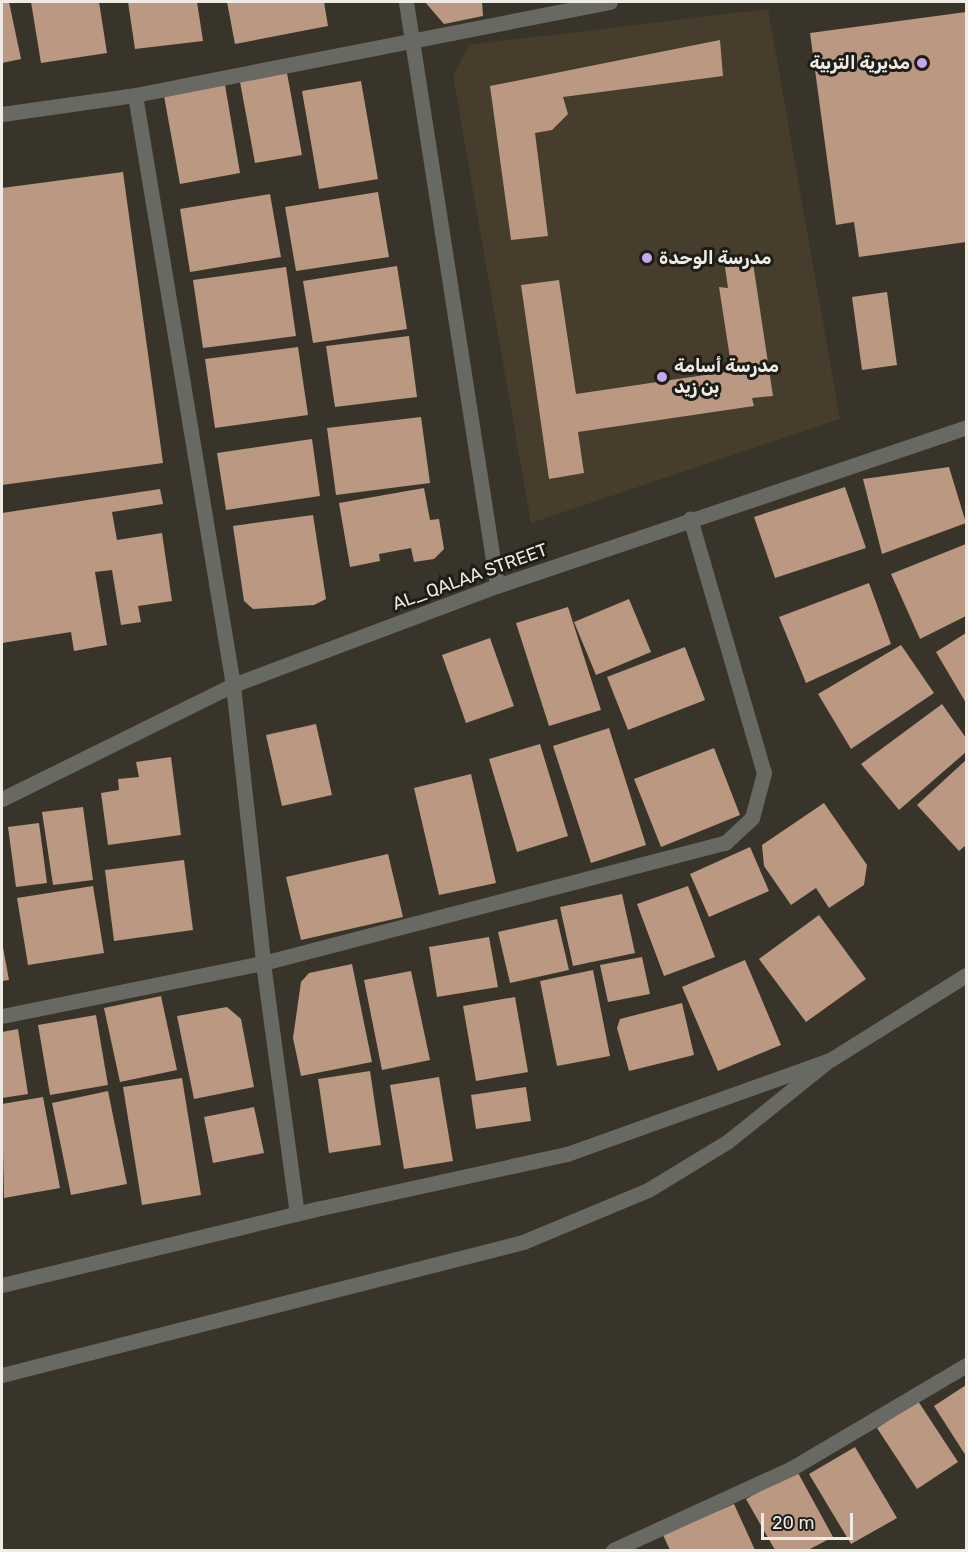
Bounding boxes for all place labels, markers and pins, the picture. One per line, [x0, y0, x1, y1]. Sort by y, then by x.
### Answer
place label: مديرية التربية [809, 52, 910, 74]
marker: مديرية التربية [915, 56, 929, 70]
place label: مدرسة الوحدة [659, 247, 772, 269]
marker: مدرسة الوحدة [640, 251, 654, 265]
place label: مدرسة أسامة بن زيد [674, 356, 779, 398]
marker: مدرسة أسامة بن زيد [655, 370, 669, 384]

